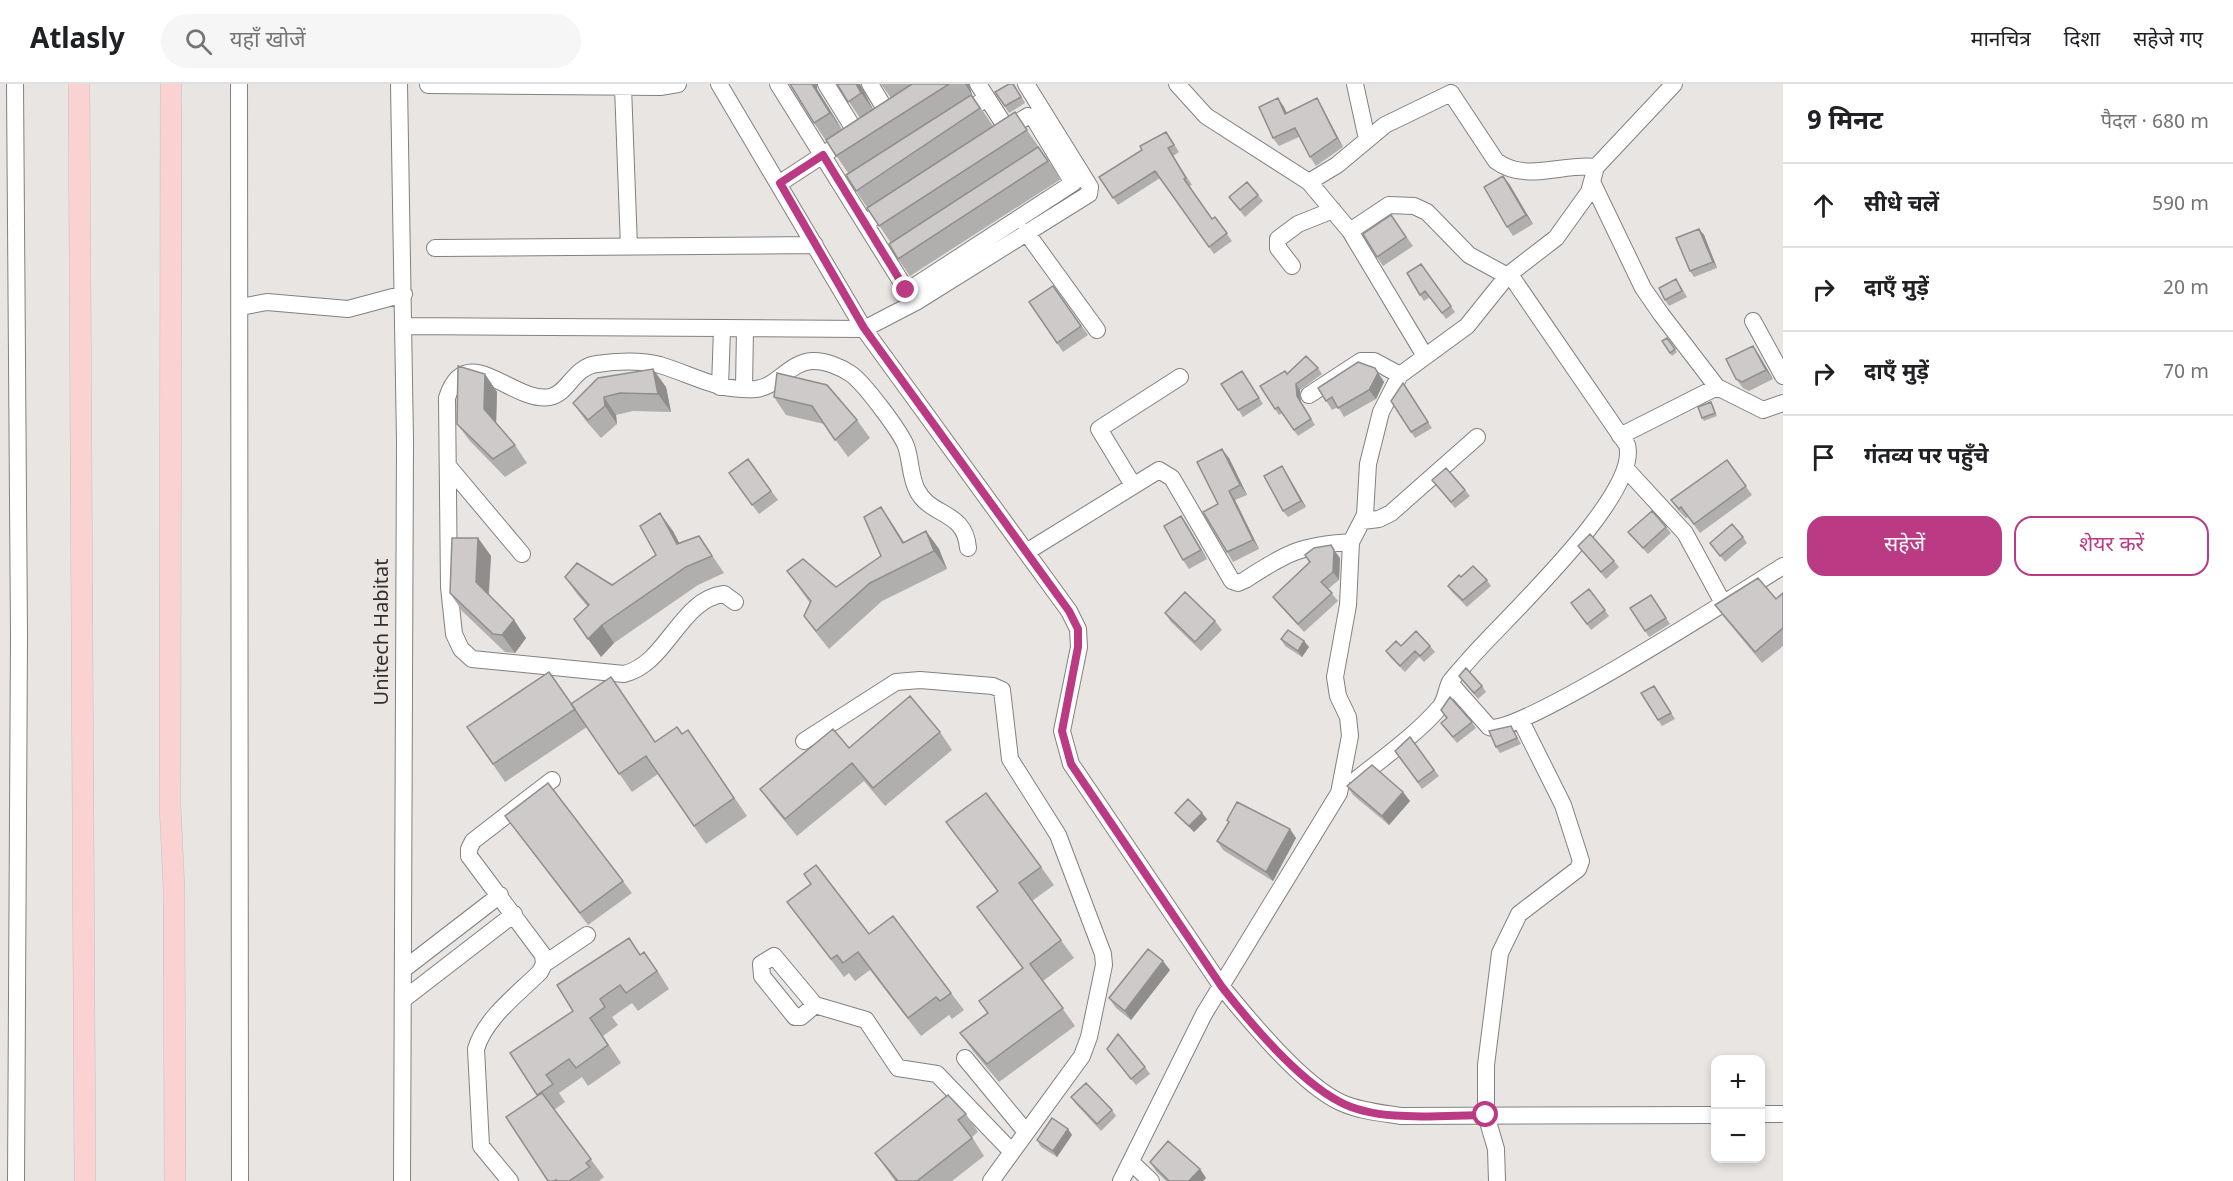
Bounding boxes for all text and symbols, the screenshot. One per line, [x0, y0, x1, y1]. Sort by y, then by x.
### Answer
search box [161, 14, 581, 68]
text: Atlasly [30, 23, 125, 59]
icon: search [182, 25, 215, 58]
text: यहाँ खोजें [230, 27, 306, 56]
text: मानचित्र [1971, 27, 2031, 55]
text: दिशा [2064, 27, 2100, 55]
text: सहेजे गए [2133, 27, 2203, 55]
text: 9 मिनट [1807, 106, 1883, 140]
text: पैदल · 680 m [2101, 110, 2209, 136]
icon: ahead [1807, 189, 1840, 222]
text: सीधे चलें [1864, 191, 1939, 220]
text: 590 m [2152, 192, 2209, 218]
icon: right [1807, 273, 1840, 306]
text: दाएँ मुड़ें [1864, 275, 1929, 304]
route end [892, 276, 918, 302]
text: 20 m [2163, 276, 2209, 302]
icon: right [1807, 357, 1840, 390]
text: दाएँ मुड़ें [1864, 359, 1929, 388]
text: 70 m [2163, 360, 2209, 386]
icon: arrive [1807, 441, 1840, 474]
text: गंतव्य पर पहुँचे [1864, 443, 1989, 472]
button: सहेजें [1807, 516, 2002, 576]
button: शेयर करें [2014, 516, 2209, 576]
street label: Unitech Habitat [370, 559, 396, 705]
map controls [1711, 1055, 1765, 1163]
button: + [1711, 1055, 1765, 1109]
route start [1472, 1101, 1498, 1127]
button: − [1711, 1109, 1765, 1163]

